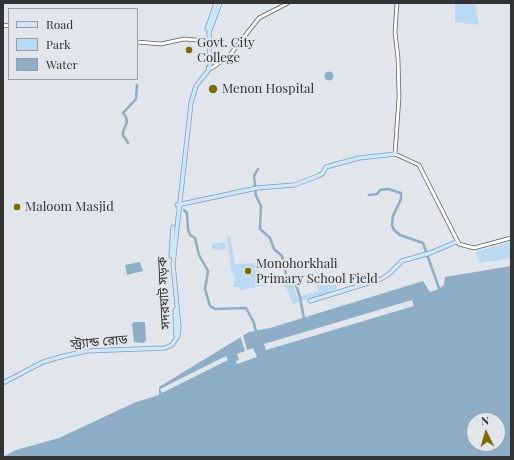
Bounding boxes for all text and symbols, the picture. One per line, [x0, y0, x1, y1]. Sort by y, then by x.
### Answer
legend [8, 8, 138, 80]
text: Road [46, 16, 73, 32]
place label: Govt. City College [197, 35, 255, 66]
text: Park [46, 36, 71, 52]
marker: Govt. City College [184, 45, 194, 55]
text: Water [46, 56, 78, 72]
place label: Menon Hospital [222, 81, 314, 97]
marker: Menon Hospital [207, 83, 219, 95]
place label: Maloom Masjid [25, 199, 114, 215]
marker: Maloom Masjid [12, 202, 22, 212]
street label: সদরঘাট সড়ক [154, 256, 174, 330]
place label: Monohorkhali Primary School Field [256, 256, 378, 287]
marker: Monohorkhali Primary School Field [243, 266, 253, 276]
street label: স্ট্র্যান্ড রোড [70, 332, 128, 352]
north arrow [466, 412, 506, 452]
text: N [480, 413, 490, 428]

